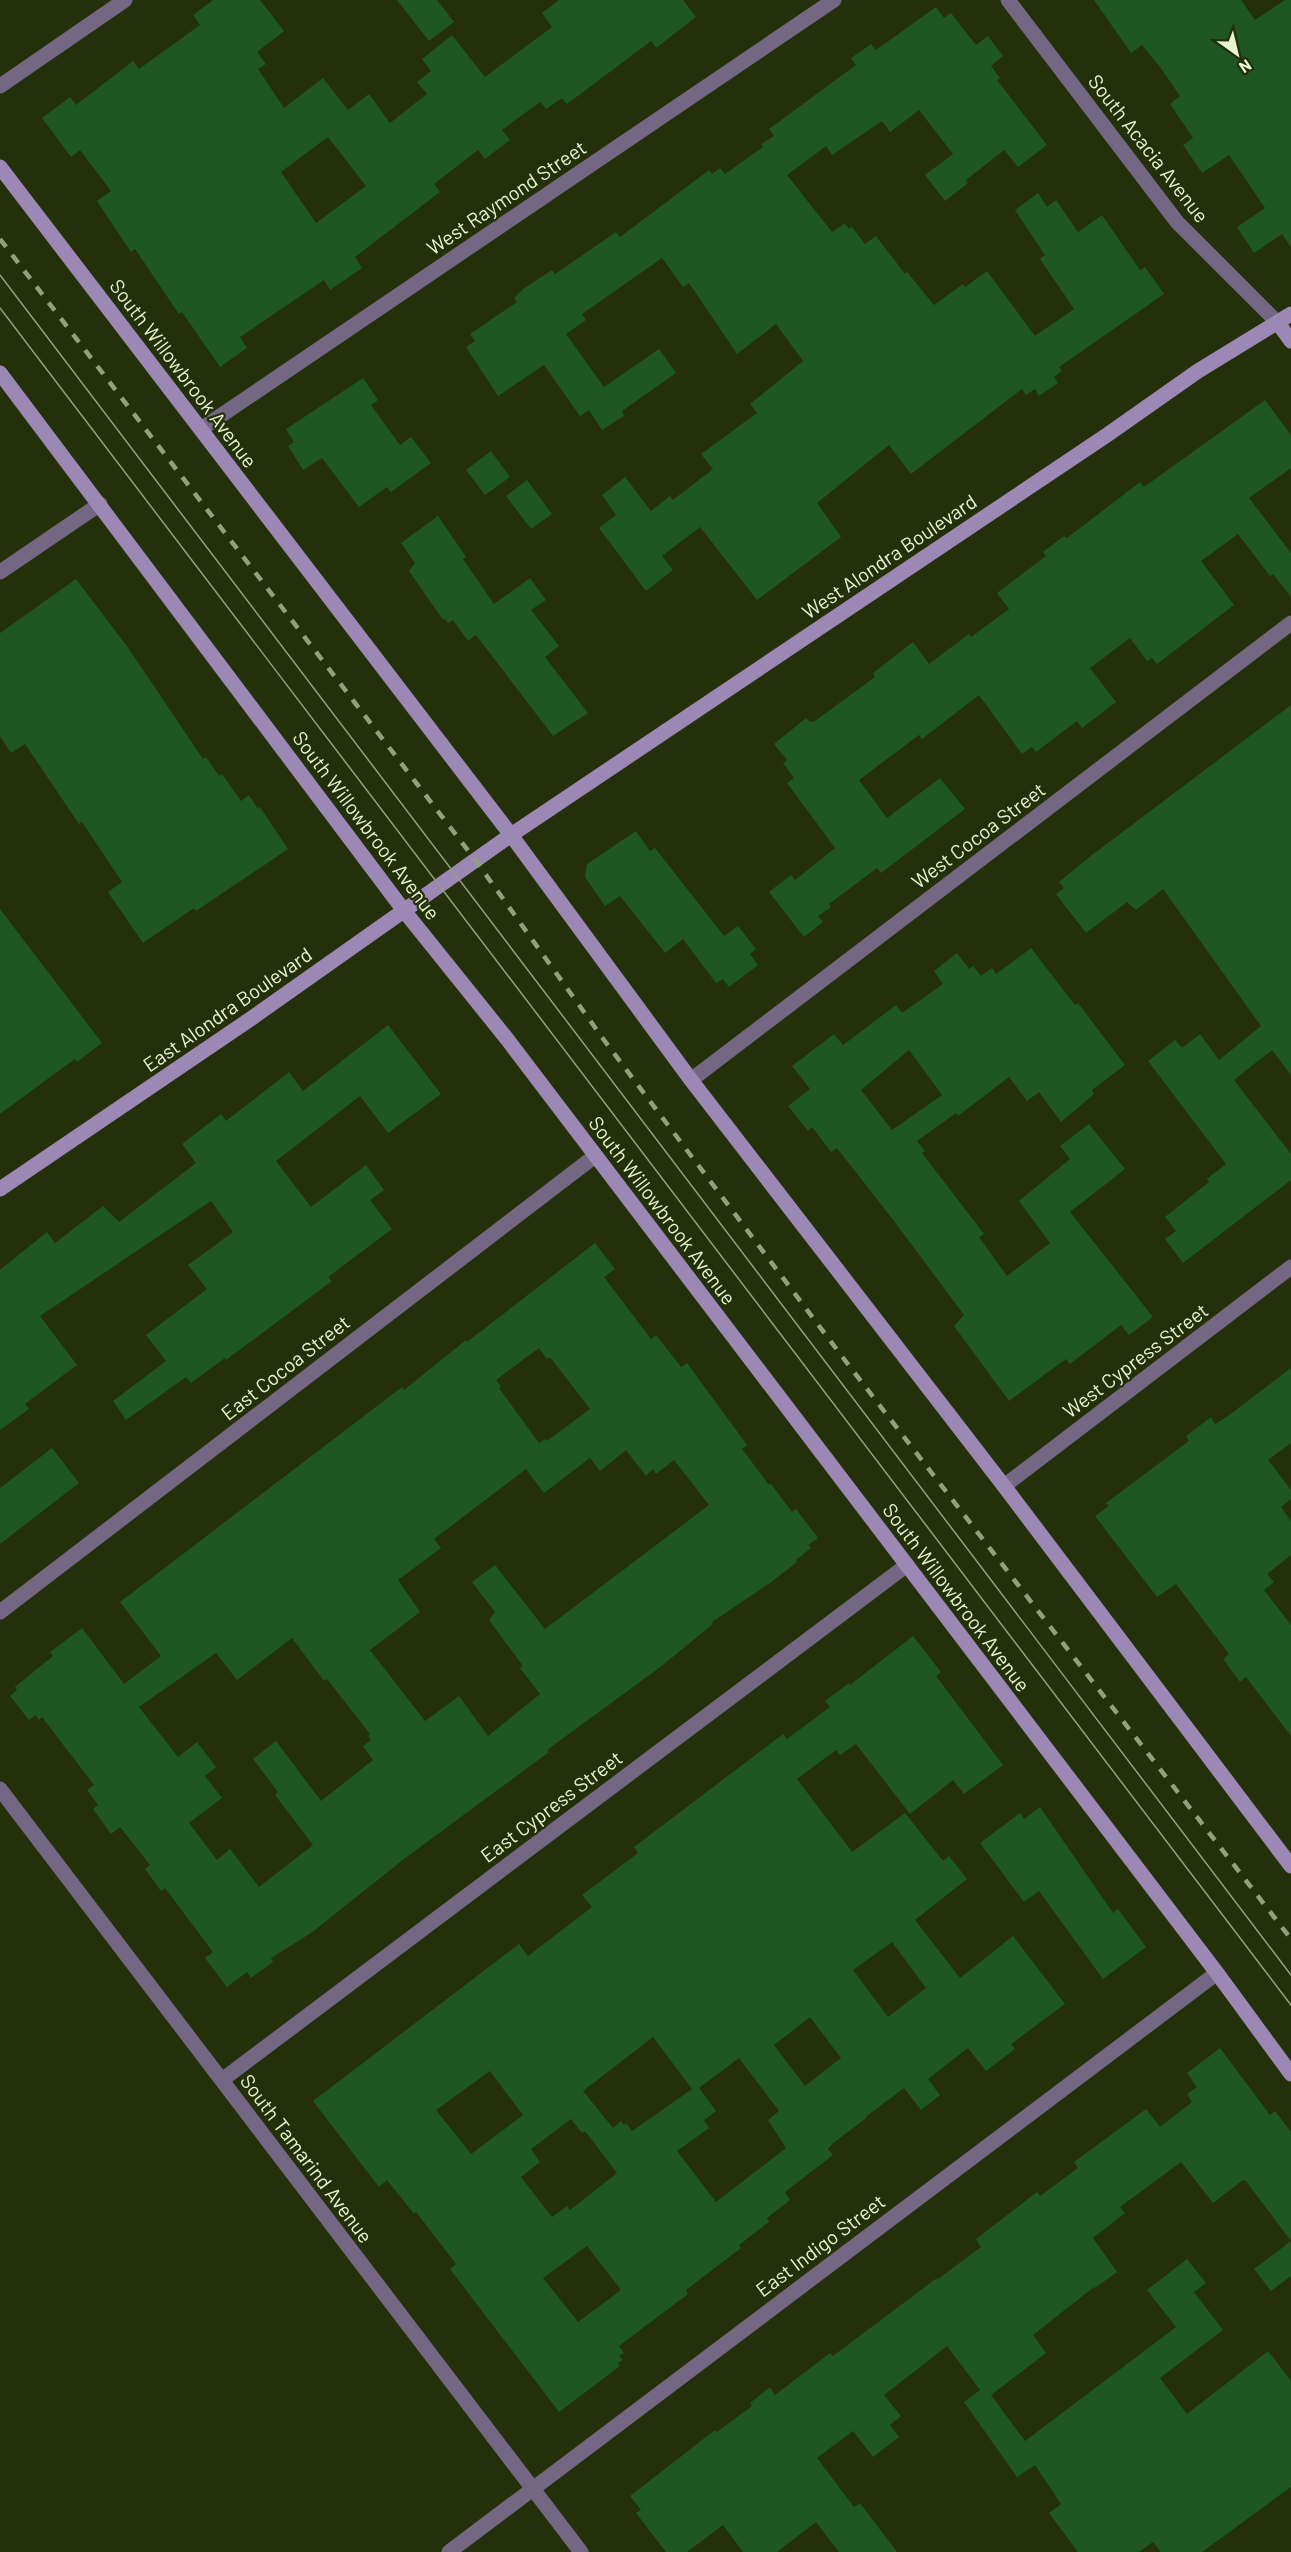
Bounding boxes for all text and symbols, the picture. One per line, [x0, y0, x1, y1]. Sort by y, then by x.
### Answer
north arrow [1207, 24, 1267, 84]
text: N [1236, 56, 1255, 78]
street label: South Acacia Avenue [1084, 69, 1214, 227]
street label: West Raymond Street [422, 135, 590, 259]
street label: South Willowbrook Avenue [105, 274, 263, 472]
street label: West Alondra Boulevard [797, 489, 981, 623]
street label: South Willowbrook Avenue [288, 726, 446, 924]
street label: West Cocoa Street [906, 777, 1050, 893]
street label: East Alondra Boulevard [138, 942, 316, 1076]
street label: South Willowbrook Avenue [584, 1111, 742, 1309]
street label: West Cypress Street [1058, 1298, 1212, 1422]
street label: East Cocoa Street [216, 1309, 354, 1425]
street label: South Willowbrook Avenue [878, 1498, 1036, 1696]
street label: East Cypress Street [476, 1745, 626, 1867]
street label: South Tamarind Avenue [236, 2069, 378, 2247]
street label: East Indigo Street [751, 2189, 889, 2301]

